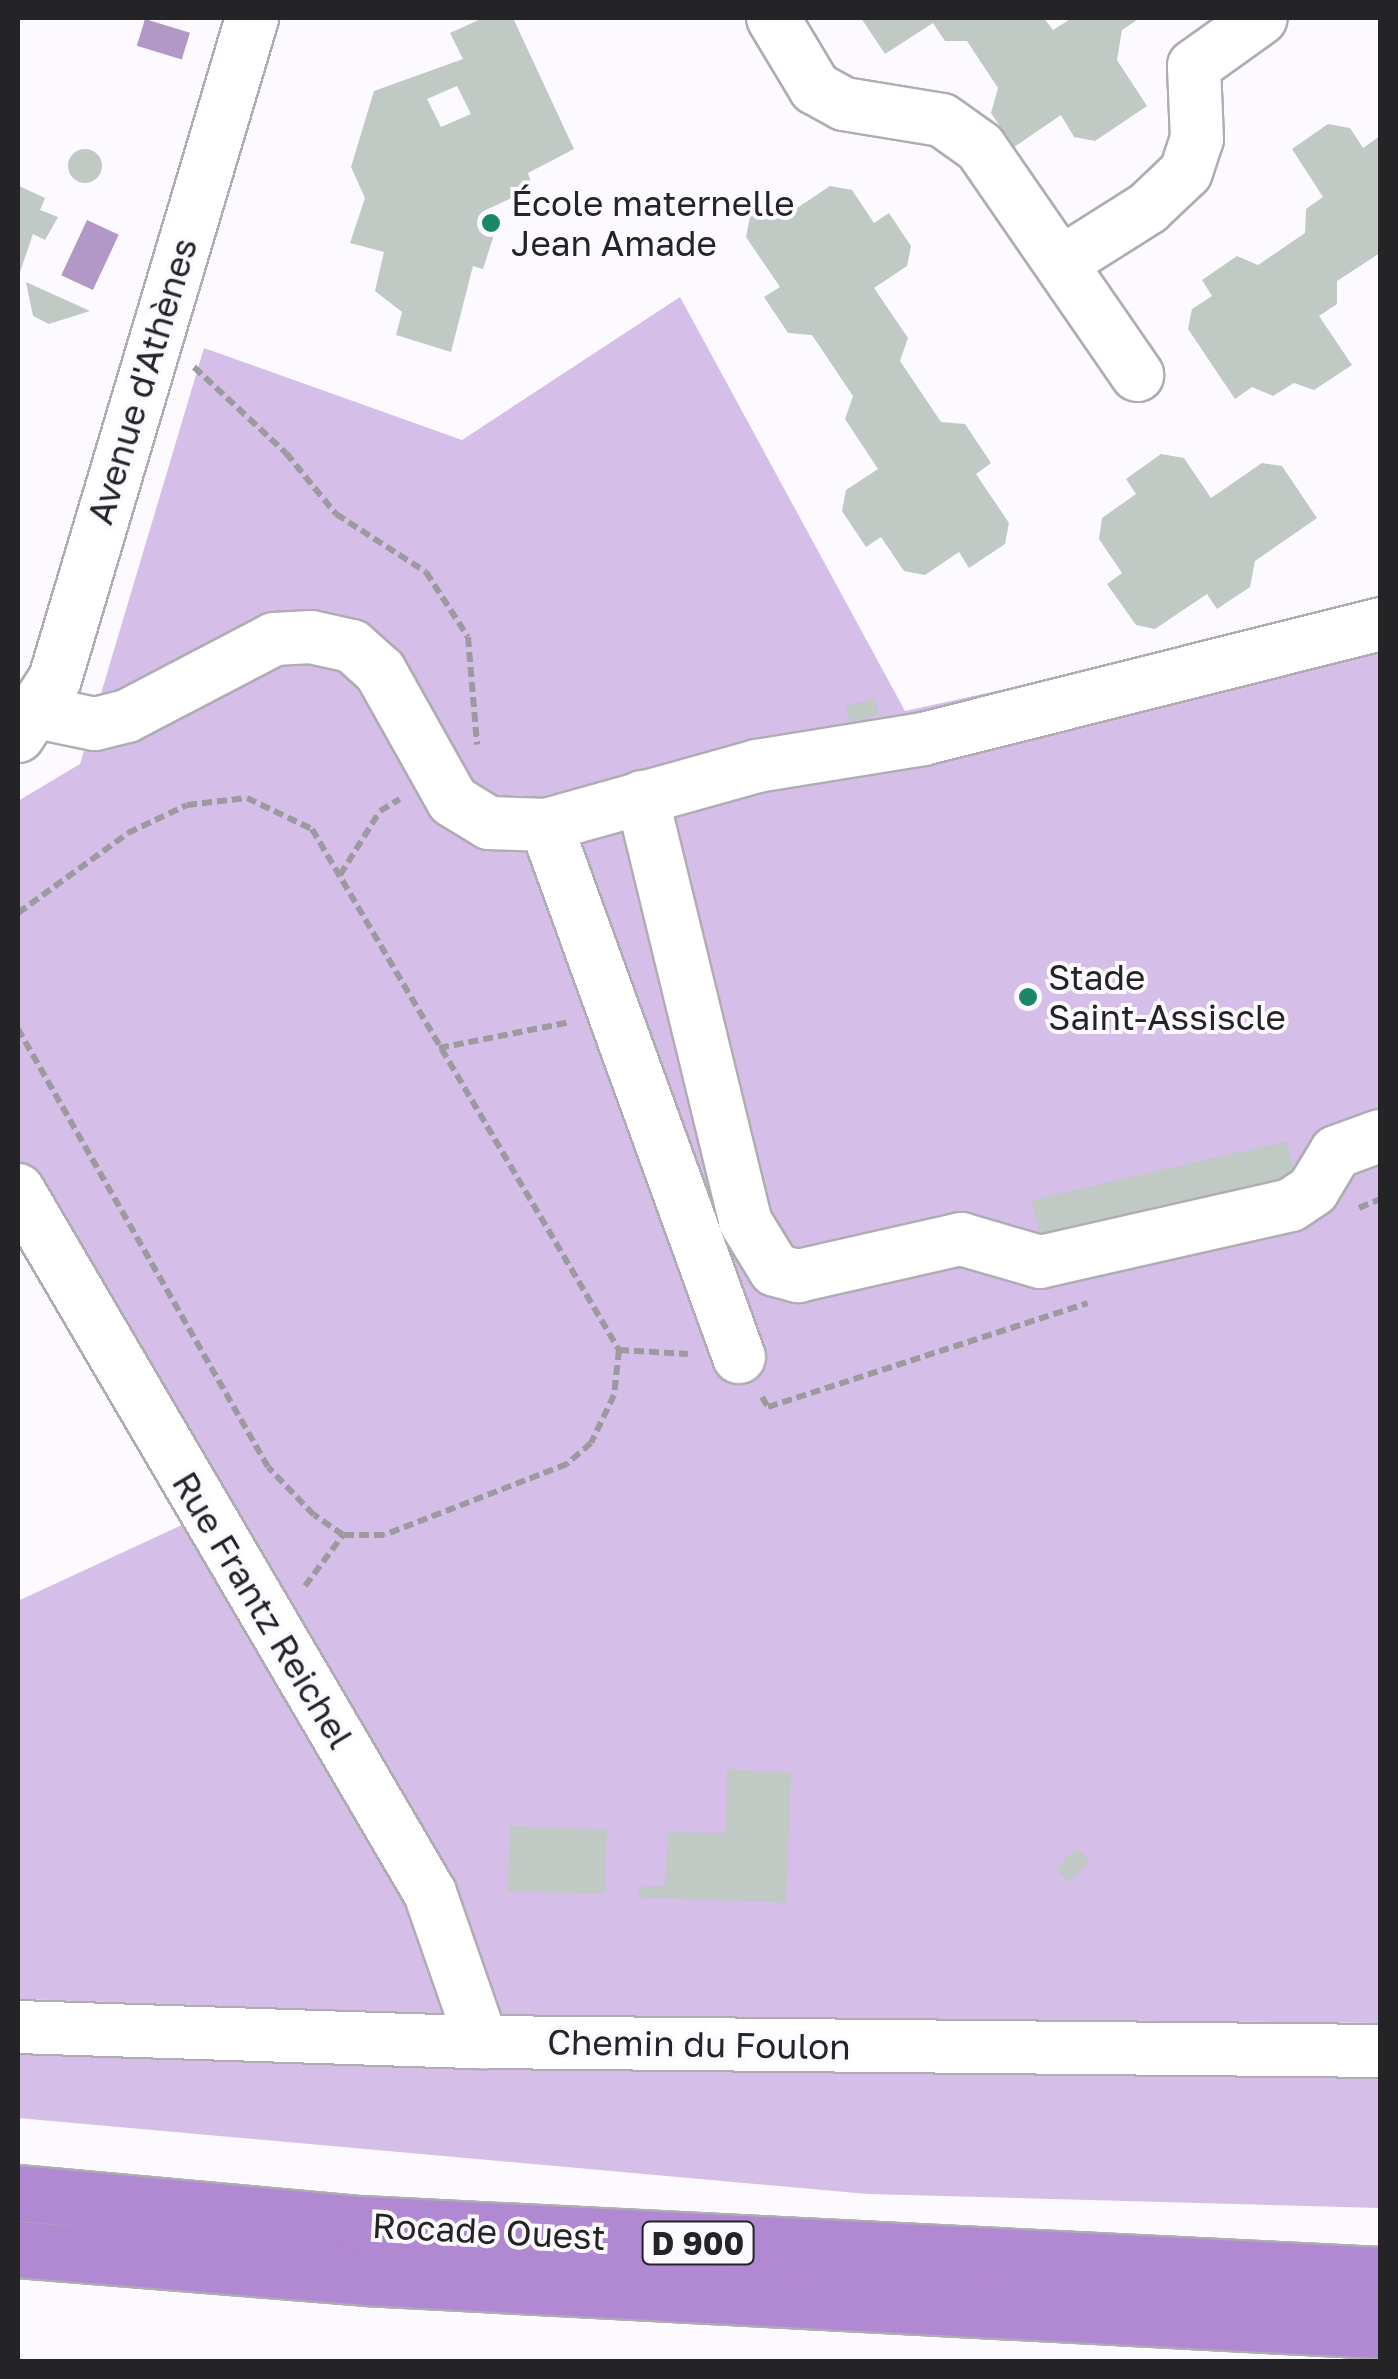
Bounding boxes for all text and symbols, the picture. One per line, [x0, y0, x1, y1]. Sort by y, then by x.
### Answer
place label: École maternelle Jean Amade [511, 182, 794, 264]
marker: École maternelle Jean Amade [480, 212, 502, 234]
street label: Avenue d'Athènes [79, 233, 205, 529]
place label: Stade Saint-Assiscle [1048, 956, 1286, 1038]
marker: Stade Saint-Assiscle [1017, 986, 1039, 1008]
street label: Rue Frantz Reichel [164, 1464, 362, 1756]
street label: Chemin du Foulon [547, 2020, 851, 2068]
street label: Rocade Ouest [371, 2204, 607, 2258]
road number: D 900 [640, 2216, 756, 2270]

